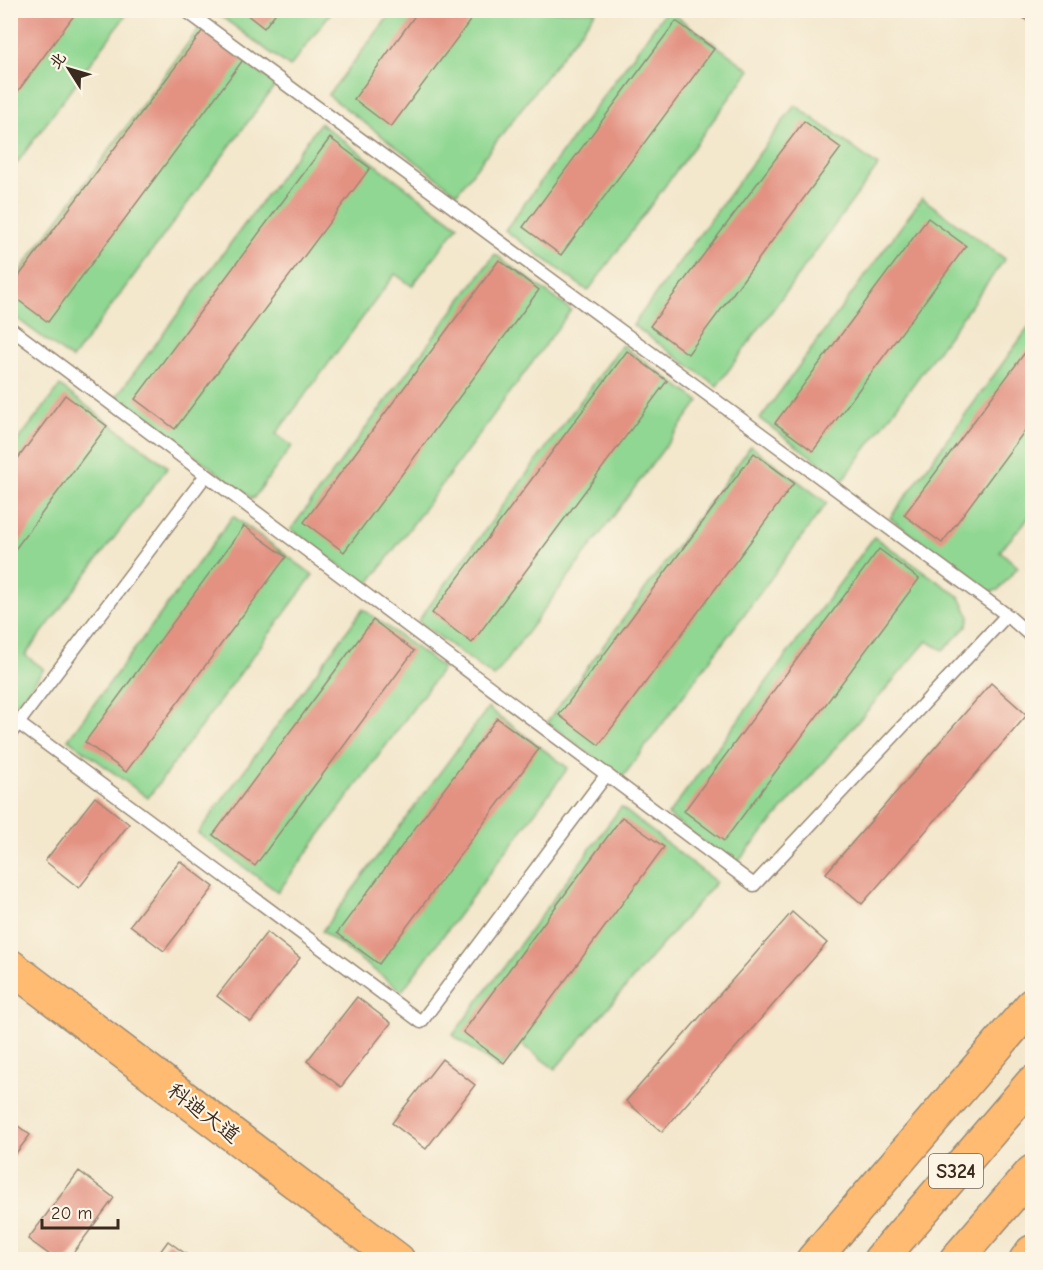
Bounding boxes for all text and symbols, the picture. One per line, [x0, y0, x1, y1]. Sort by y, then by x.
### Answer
north arrow [39, 39, 99, 99]
text: 北 [46, 49, 70, 72]
street label: 科迪大道 [163, 1078, 245, 1148]
road number: S324 [929, 1154, 983, 1188]
scale bar [42, 1192, 118, 1230]
text: 20 m [51, 1203, 92, 1224]

